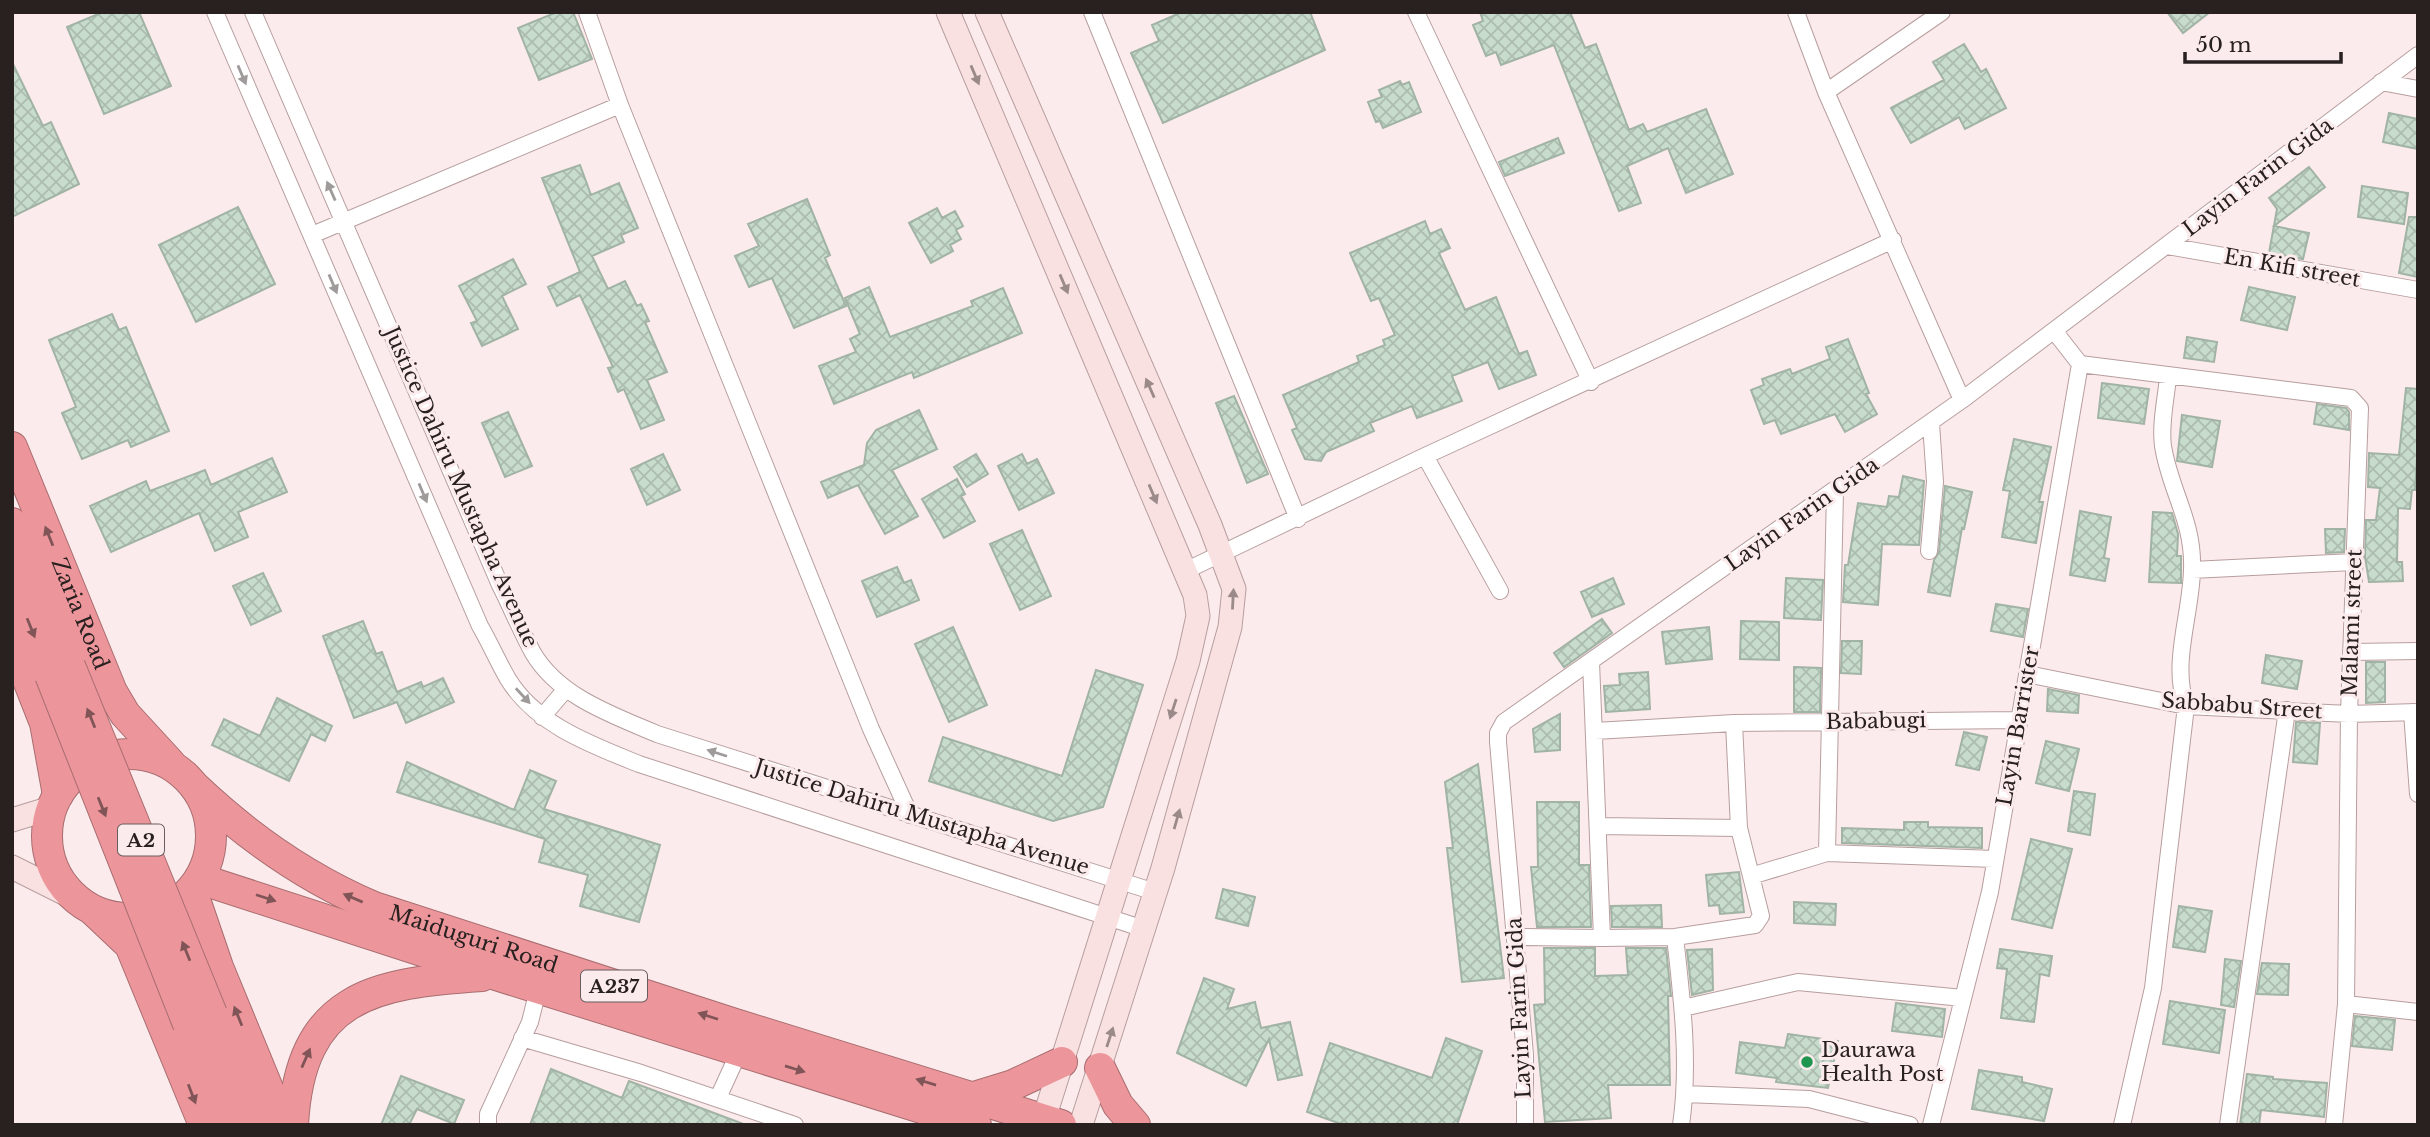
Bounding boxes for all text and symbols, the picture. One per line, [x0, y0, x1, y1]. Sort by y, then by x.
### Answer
scale bar [2185, 21, 2341, 65]
text: 50 m [2196, 32, 2252, 58]
one-way arrow [236, 65, 248, 85]
one-way arrow [969, 65, 980, 86]
street label: Layin Farin Gida [2178, 112, 2339, 242]
one-way arrow [325, 181, 337, 201]
street label: En Kifi street [2222, 243, 2362, 293]
one-way arrow [328, 273, 339, 294]
one-way arrow [1058, 274, 1069, 295]
street label: Justice Dahiru Mustapha Avenue [377, 320, 544, 651]
one-way arrow [1144, 378, 1155, 399]
street label: Layin Farin Gida [1720, 451, 1884, 577]
one-way arrow [418, 482, 429, 503]
one-way arrow [1147, 483, 1158, 504]
one-way arrow [44, 526, 55, 547]
street label: Malami street [2336, 549, 2368, 697]
street label: Zaria Road [46, 554, 114, 673]
one-way arrow [1228, 588, 1239, 610]
one-way arrow [26, 618, 37, 639]
street label: Layin Barrister [1991, 644, 2045, 808]
one-way arrow [514, 687, 530, 704]
street label: Sabbabu Street [2161, 687, 2323, 725]
one-way arrow [1167, 699, 1177, 720]
one-way arrow [86, 707, 97, 728]
street label: Bababugi [1825, 707, 1927, 735]
one-way arrow [706, 747, 727, 757]
street label: Justice Dahiru Mustapha Avenue [749, 753, 1092, 880]
one-way arrow [97, 796, 108, 817]
one-way arrow [1172, 808, 1182, 829]
road number: A2 [118, 824, 164, 856]
one-way arrow [343, 892, 363, 904]
one-way arrow [255, 894, 276, 904]
street label: Maiduguri Road [386, 900, 561, 979]
street label: Layin Farin Gida [1501, 916, 1537, 1099]
one-way arrow [181, 940, 192, 961]
road number: A237 [581, 970, 647, 1002]
one-way arrow [233, 1006, 244, 1027]
one-way arrow [698, 1010, 719, 1020]
one-way arrow [1105, 1026, 1116, 1047]
place label: Daurawa Health Post [1821, 1037, 1944, 1087]
one-way arrow [301, 1048, 312, 1069]
marker: Daurawa Health Post [1799, 1054, 1815, 1070]
one-way arrow [785, 1064, 806, 1075]
one-way arrow [915, 1077, 936, 1087]
one-way arrow [187, 1084, 198, 1105]

